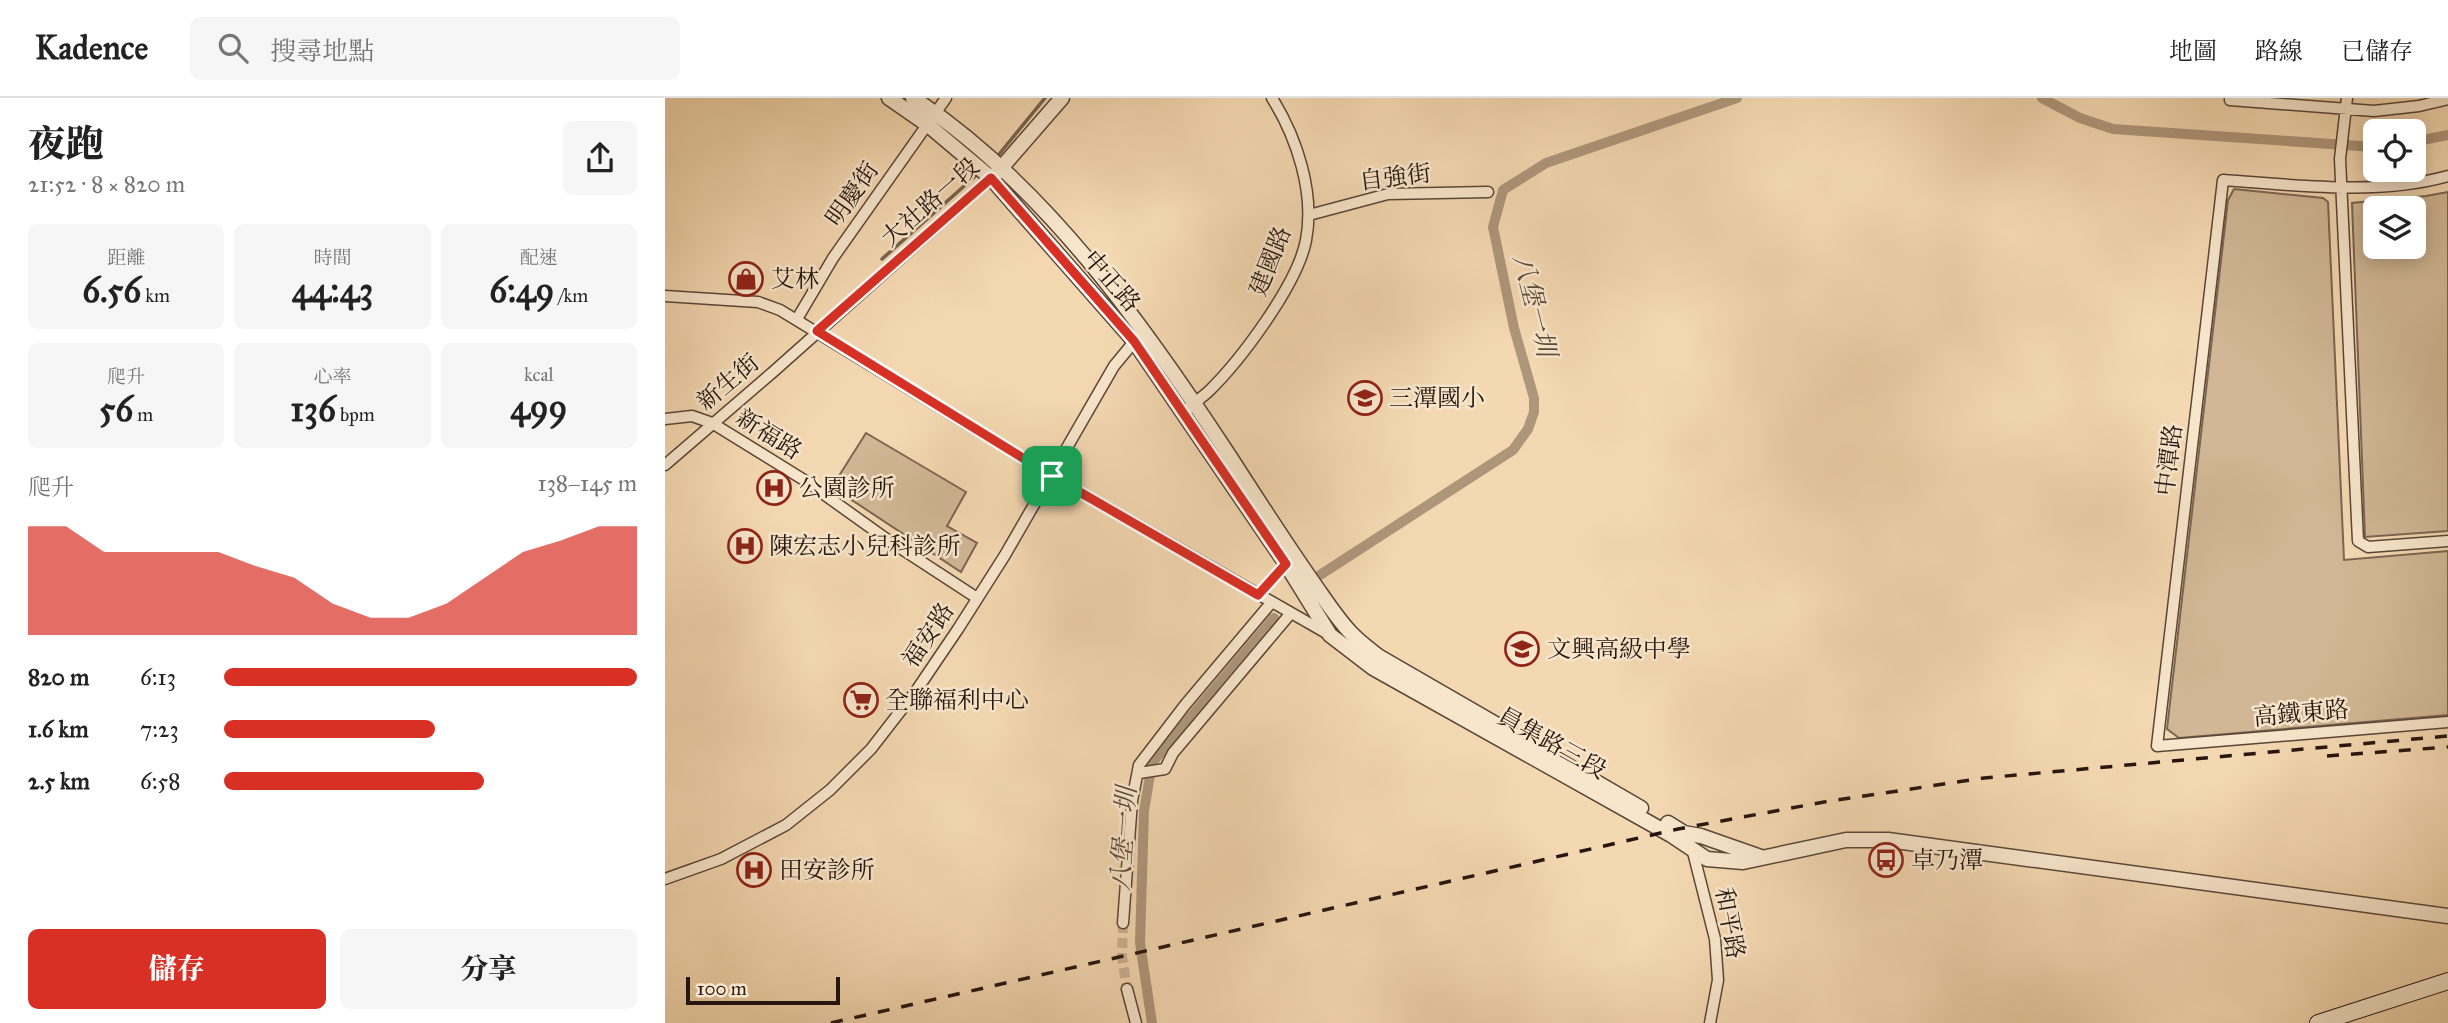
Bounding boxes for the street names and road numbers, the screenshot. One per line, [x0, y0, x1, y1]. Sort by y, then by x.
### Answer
street label: 大社路一段 [875, 151, 985, 253]
street label: 明慶街 [819, 156, 885, 232]
street label: 自強街 [1357, 158, 1433, 196]
street label: 建國路 [1243, 222, 1297, 300]
street label: 中正路 [1077, 244, 1147, 318]
street label: 新生街 [691, 347, 765, 417]
street label: 新福路 [731, 402, 807, 466]
street label: 中潭路 [2150, 422, 2188, 498]
street label: 福安路 [895, 597, 961, 673]
street label: 高鐵東路 [2252, 694, 2350, 732]
street label: 員集路三段 [1492, 701, 1612, 785]
street label: 和平路 [1709, 885, 1751, 961]

